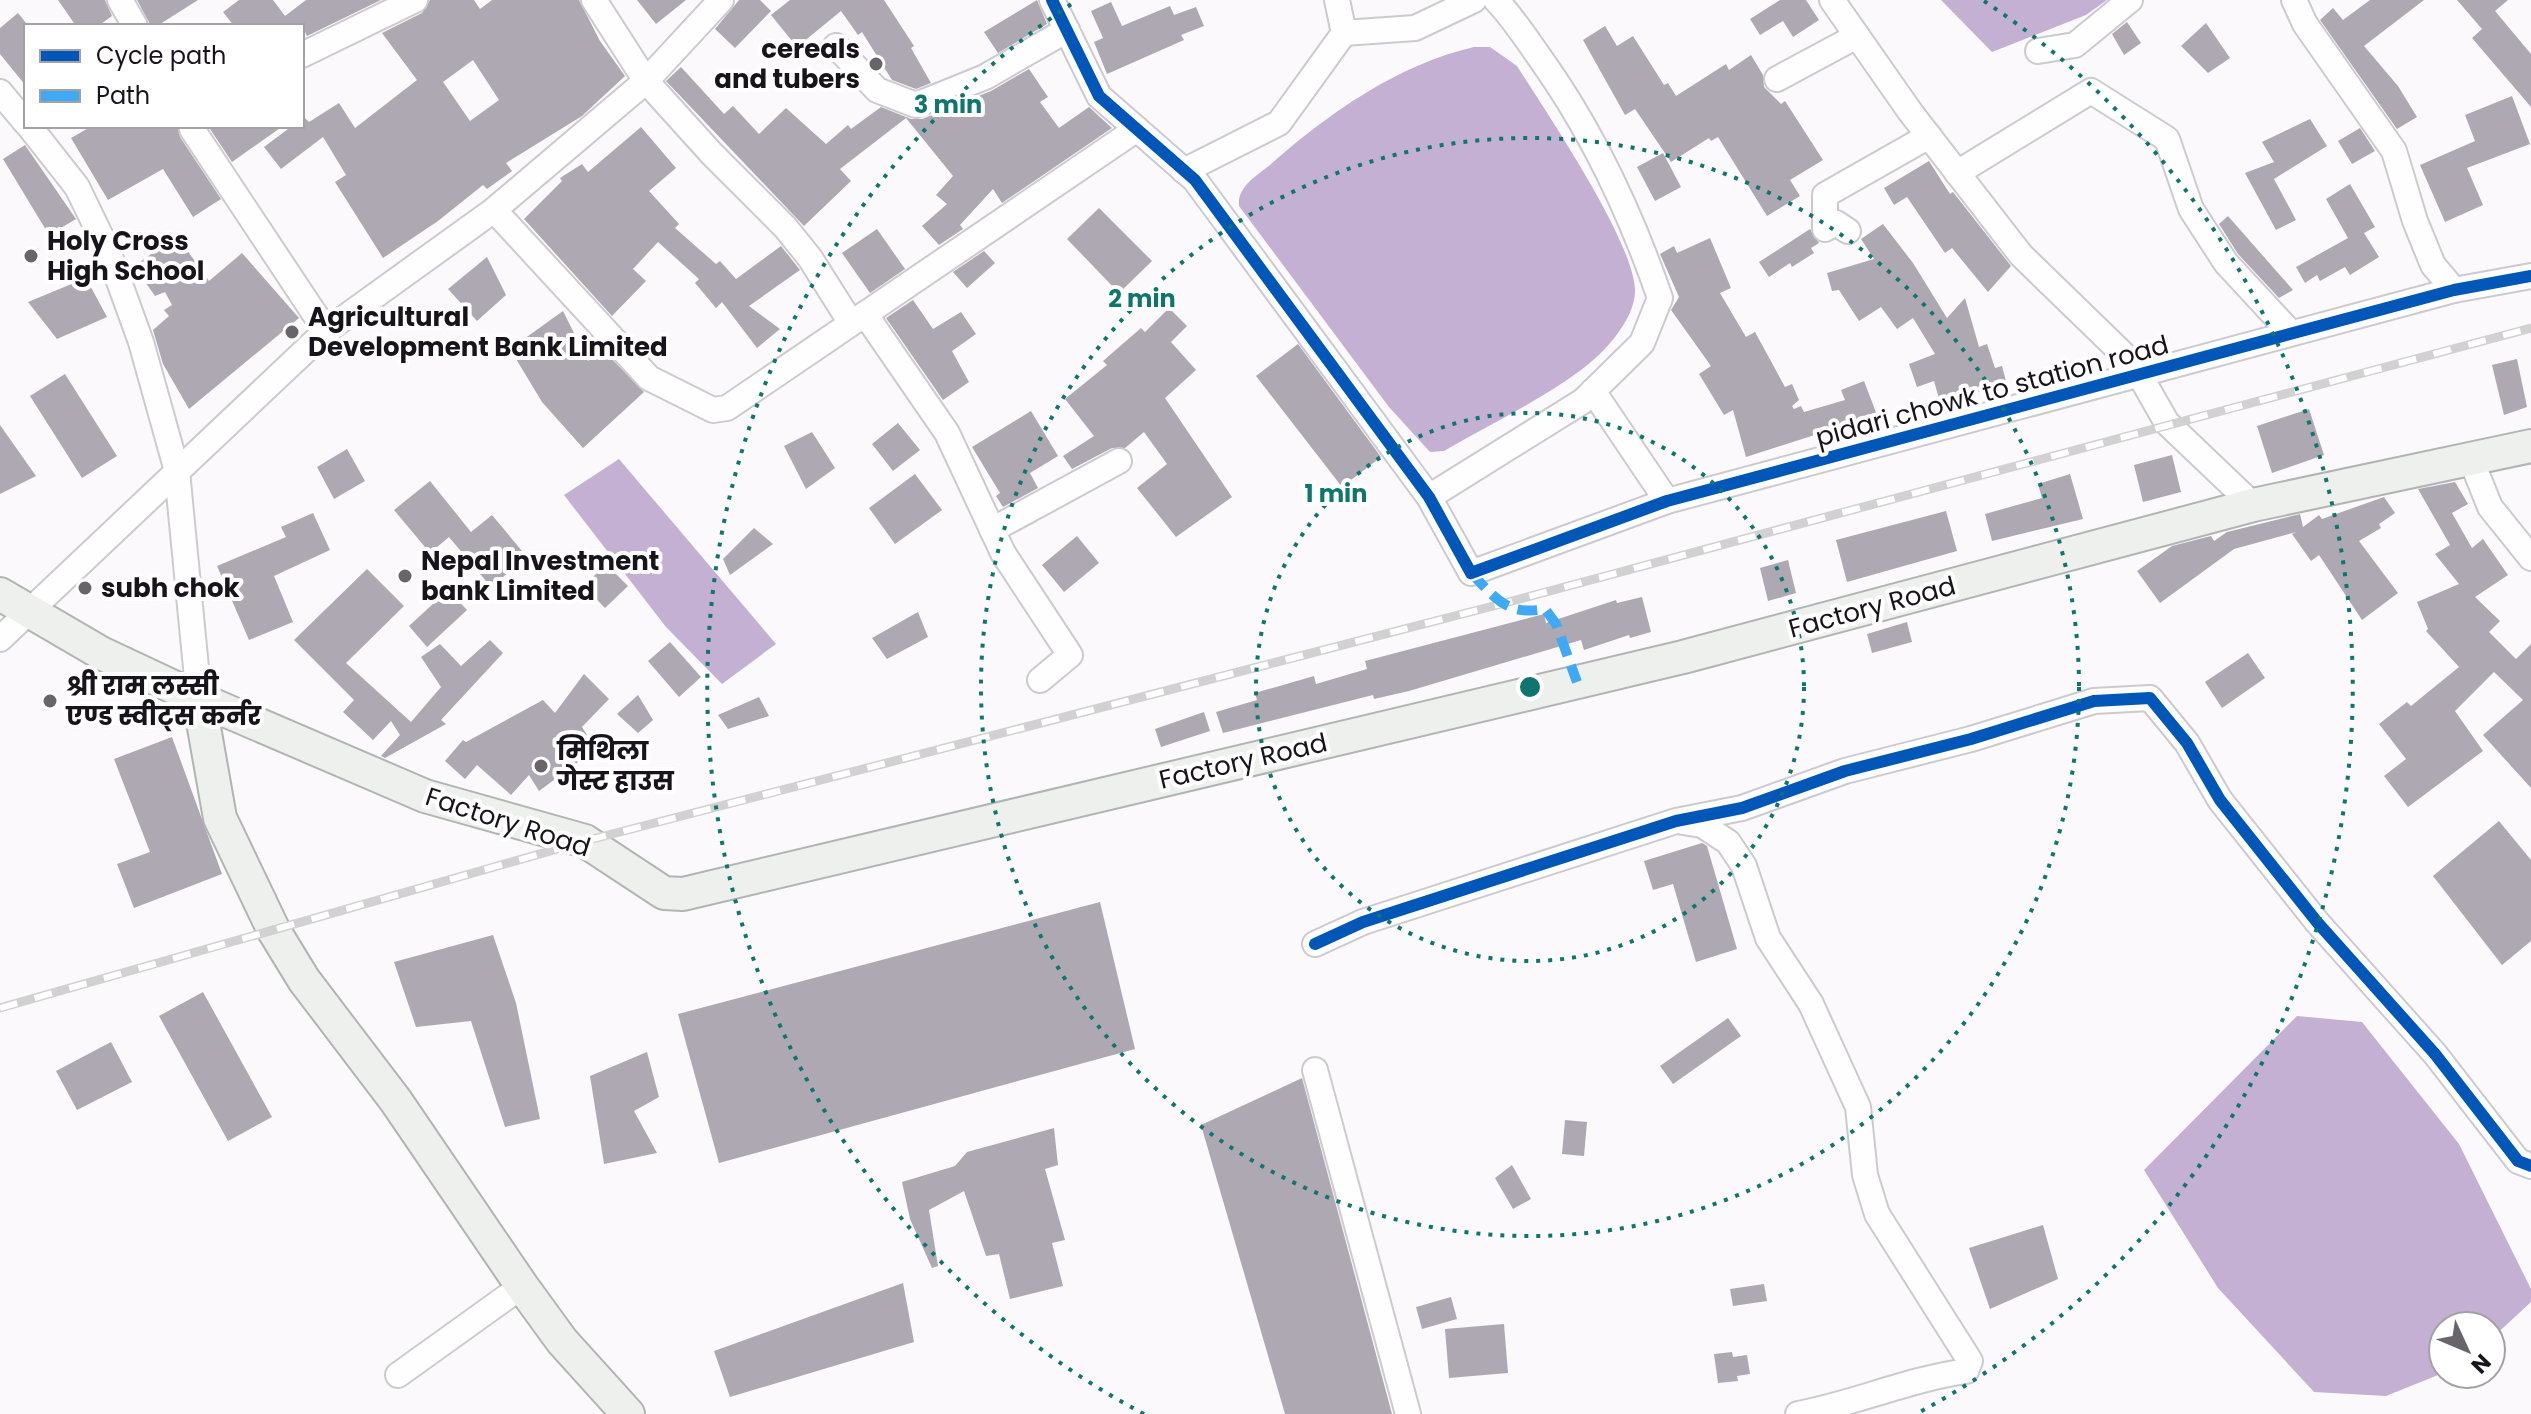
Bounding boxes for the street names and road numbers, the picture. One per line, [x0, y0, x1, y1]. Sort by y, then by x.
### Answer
street label: pidari chowk to station road [1811, 326, 2173, 456]
street label: Factory Road [1785, 567, 1959, 647]
street label: Factory Road [1155, 724, 1331, 798]
street label: Factory Road [421, 778, 595, 866]

